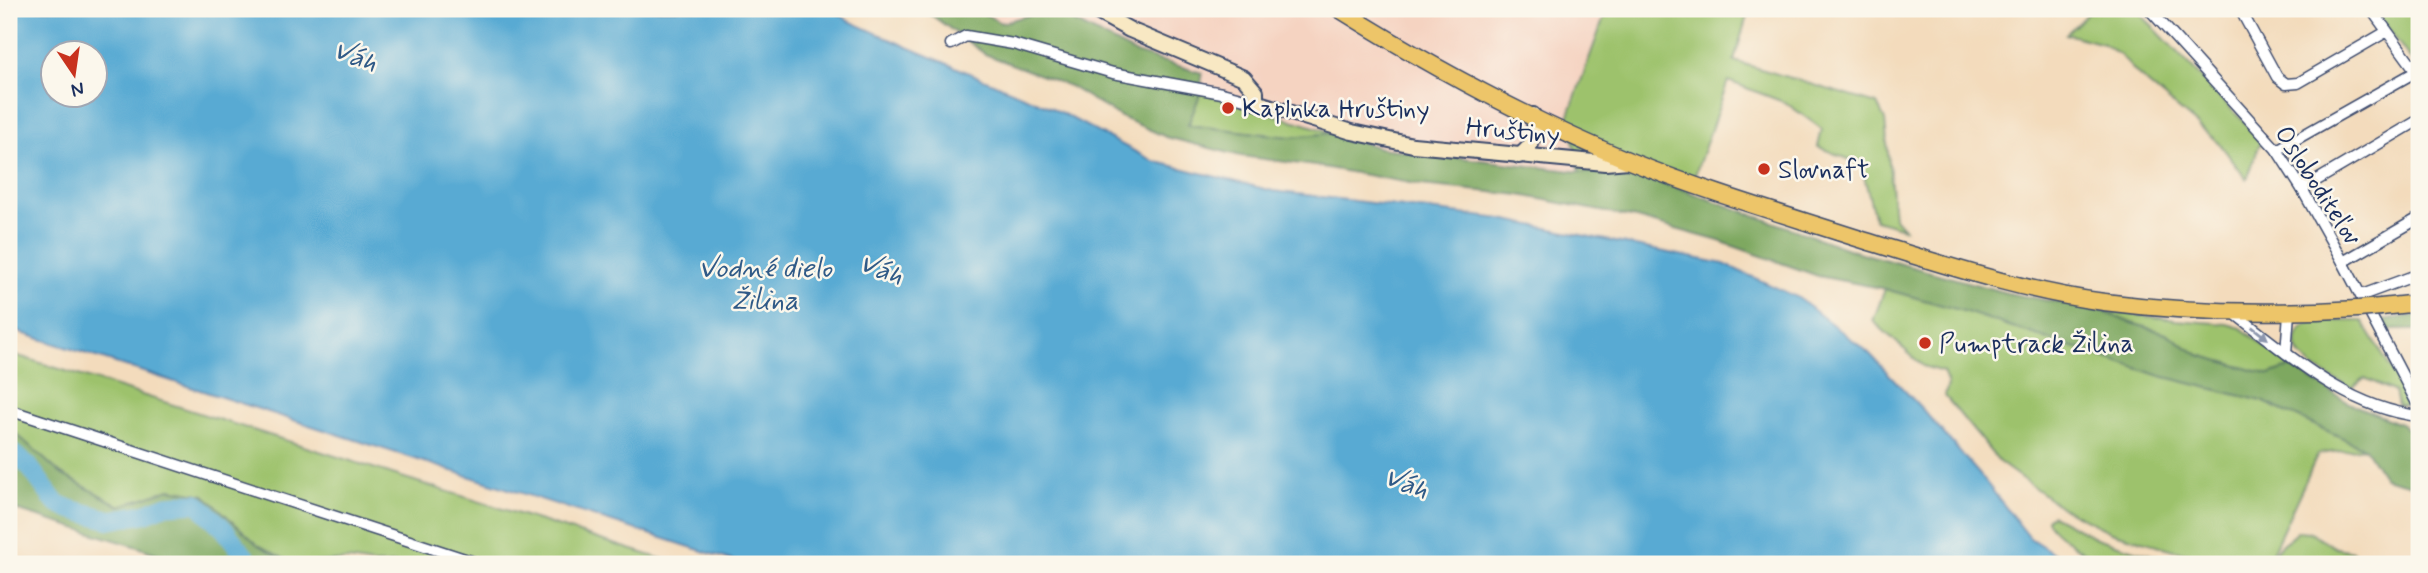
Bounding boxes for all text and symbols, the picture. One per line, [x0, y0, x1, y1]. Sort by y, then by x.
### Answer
water label: Váh [327, 32, 383, 83]
north arrow [38, 38, 108, 108]
text: N [69, 75, 86, 103]
place label: Kaplnka Hruštiny [1242, 93, 1429, 127]
marker: Kaplnka Hruštiny [1220, 100, 1236, 116]
street label: Hruštiny [1464, 111, 1561, 153]
street label: Osloboditeľov [2266, 120, 2369, 253]
place label: Slovnaft [1778, 154, 1869, 188]
marker: Slovnaft [1756, 161, 1772, 177]
water label: Váh [853, 245, 909, 296]
water label: Vodné dielo Žilina [698, 251, 833, 320]
one-way arrow [2251, 326, 2269, 340]
place label: Pumptrack Žilina [1939, 328, 2134, 362]
marker: Pumptrack Žilina [1917, 335, 1933, 351]
water label: Váh [1378, 459, 1434, 510]

